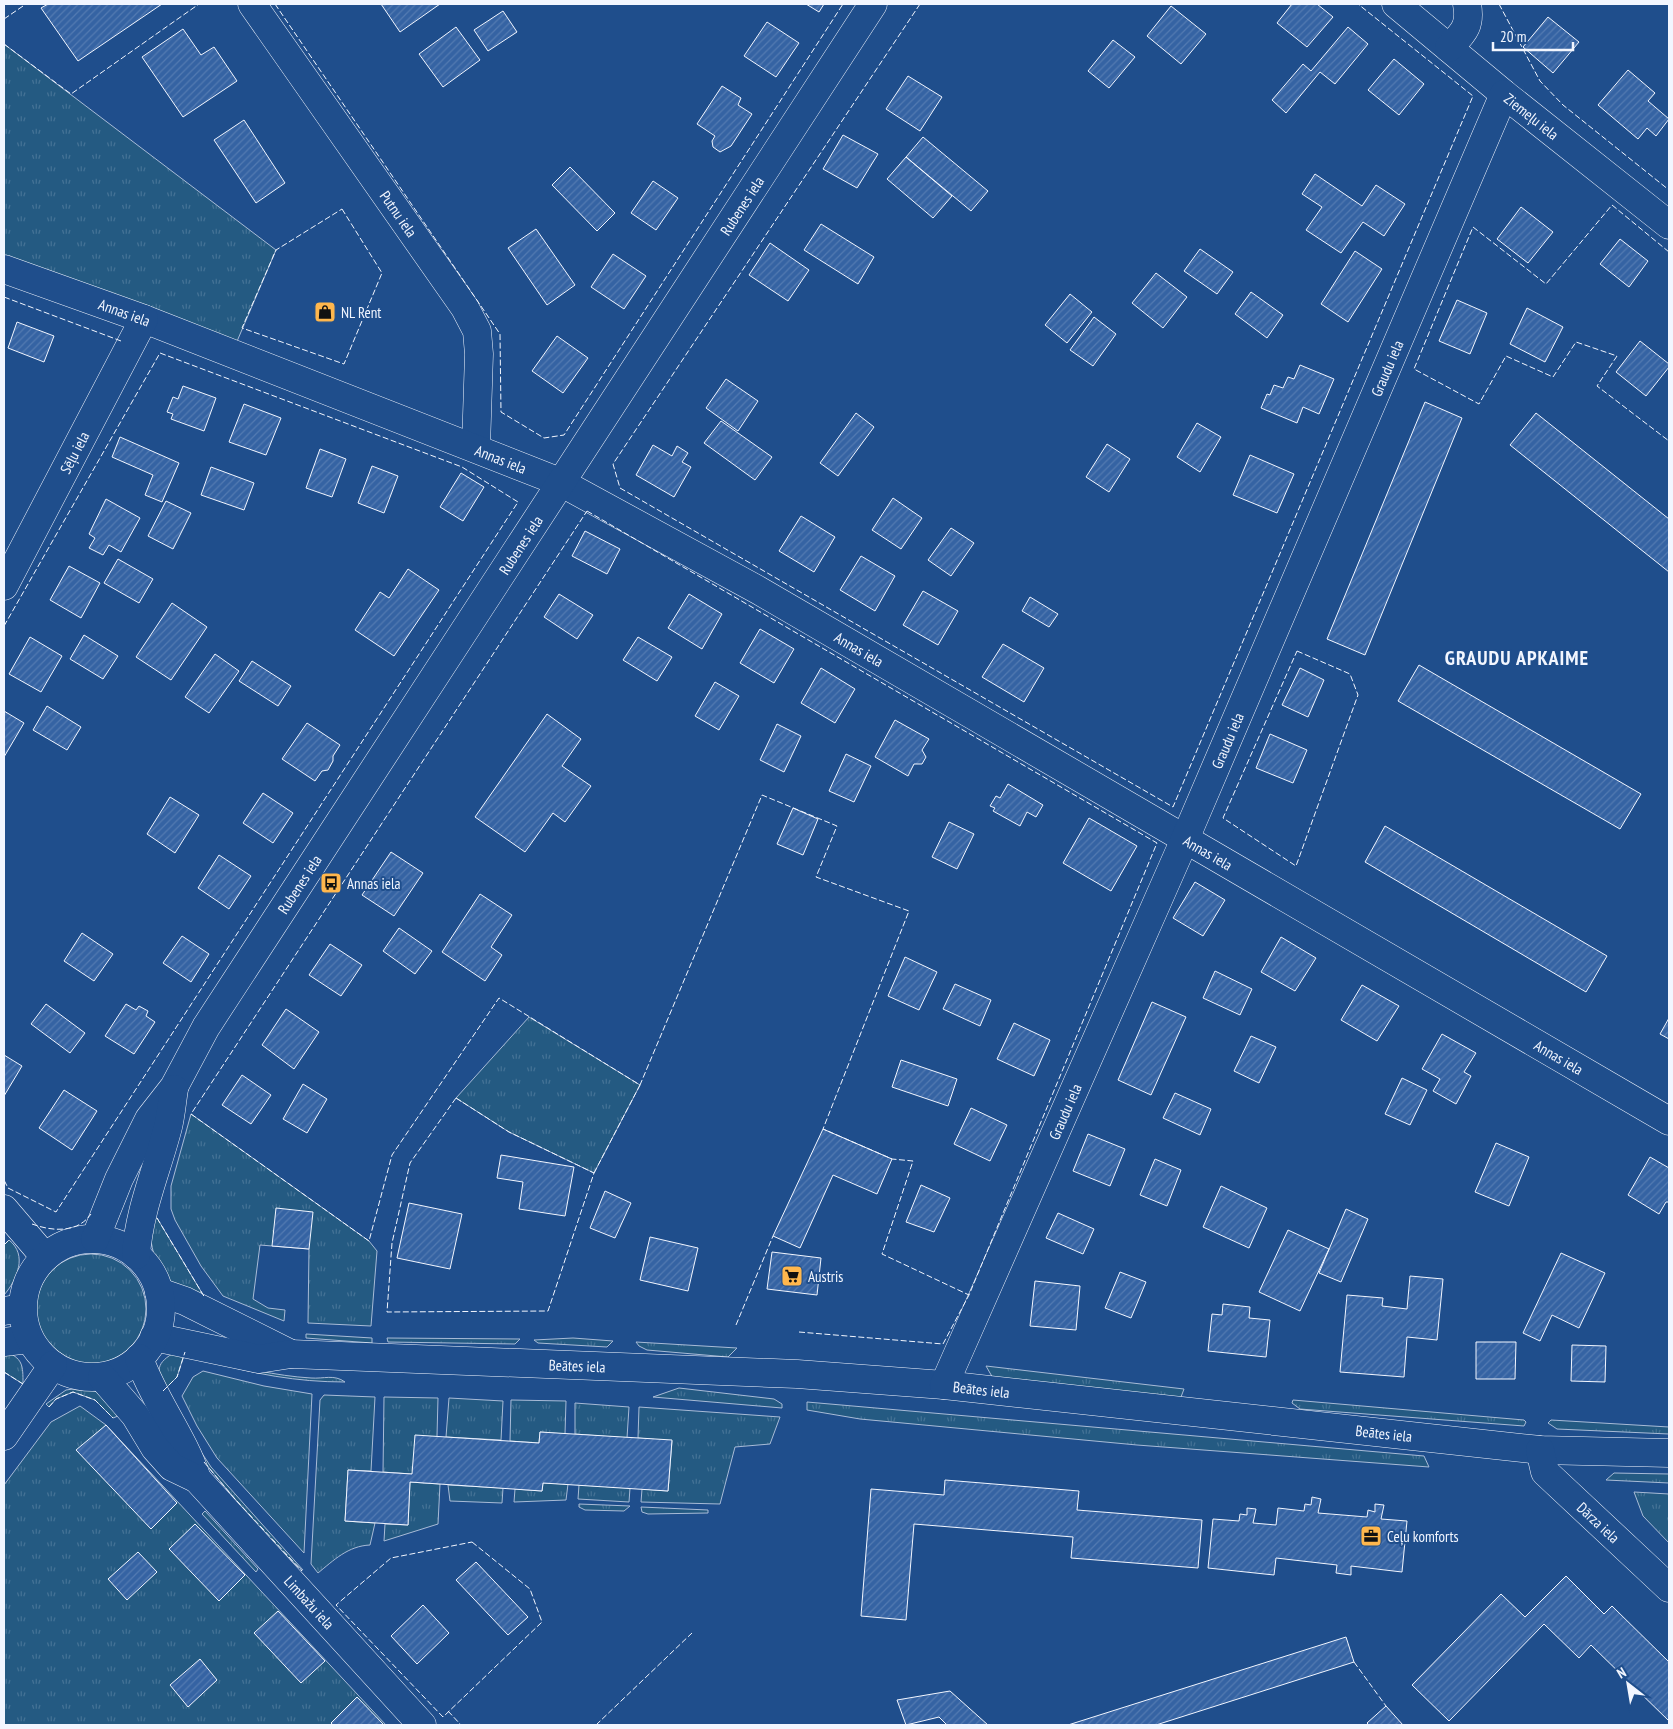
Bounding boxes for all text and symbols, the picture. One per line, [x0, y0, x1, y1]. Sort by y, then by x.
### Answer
scale bar [1493, 20, 1573, 52]
text: 20 m [1500, 27, 1526, 46]
street label: Ziemeļu iela [1501, 89, 1563, 143]
street label: Rubenes iela [716, 172, 768, 239]
street label: Putnu iela [376, 187, 422, 241]
street label: Annas iela [96, 294, 153, 330]
shop icon: NL Rent [313, 300, 337, 324]
place label: NL Rent [341, 303, 381, 322]
street label: Graudu iela [1366, 337, 1407, 399]
street label: Sēļu iela [55, 428, 93, 477]
street label: Annas iela [473, 440, 529, 477]
street label: Rubenes iela [494, 512, 547, 578]
street label: Annas iela [831, 627, 887, 671]
district label: GRAUDU APKAIME [1445, 645, 1589, 671]
street label: Graudu iela [1207, 710, 1248, 771]
street label: Annas iela [1180, 831, 1236, 874]
street label: Rubenes iela [273, 851, 325, 917]
bus stop icon: Annas iela [319, 871, 343, 895]
place label: Annas iela [347, 874, 400, 893]
street label: Annas iela [1531, 1035, 1587, 1079]
street label: Graudu iela [1044, 1081, 1085, 1142]
supermarket icon: Austris [780, 1264, 804, 1288]
place label: Austris [808, 1267, 843, 1286]
street label: Beātes iela [548, 1355, 606, 1376]
street label: Beātes iela [952, 1377, 1011, 1402]
street label: Beātes iela [1355, 1420, 1413, 1445]
street label: Dārza iela [1573, 1498, 1624, 1547]
office icon: Ceļu komforts [1359, 1524, 1383, 1548]
place label: Ceļu komforts [1387, 1527, 1459, 1546]
street label: Limbažu iela [280, 1571, 339, 1633]
north arrow [1603, 1659, 1653, 1709]
text: N [1613, 1663, 1629, 1683]

